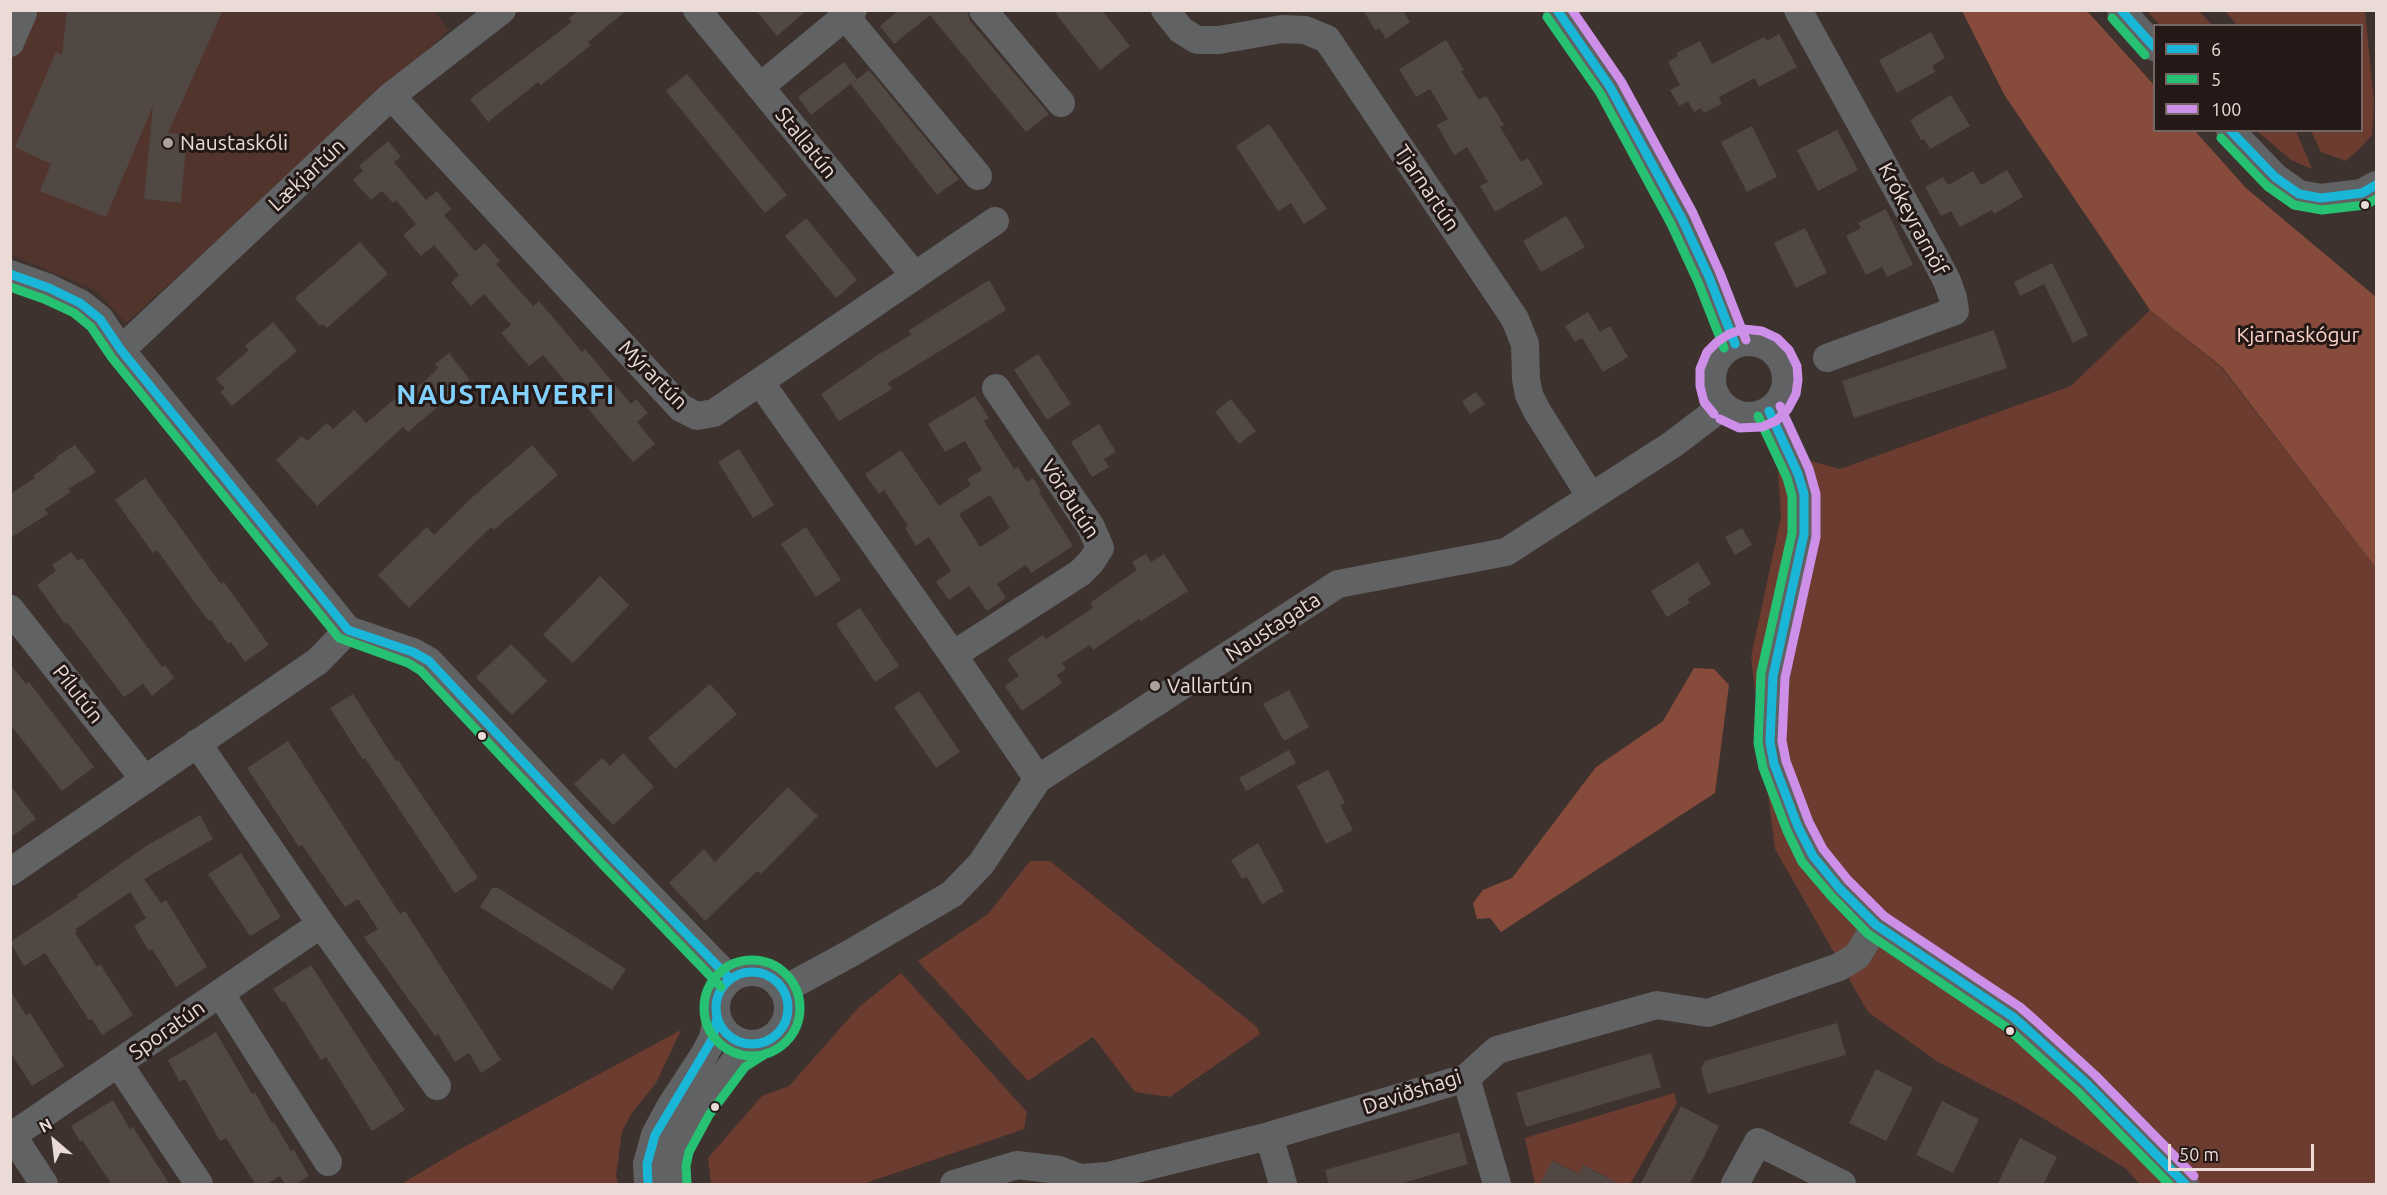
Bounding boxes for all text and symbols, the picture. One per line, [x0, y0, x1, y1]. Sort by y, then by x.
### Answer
legend [2153, 24, 2363, 132]
text: 6 [2211, 39, 2221, 59]
text: 5 [2211, 69, 2221, 89]
text: 100 [2211, 99, 2241, 119]
street label: Stallatún [770, 102, 842, 184]
place label: Naustaskóli [180, 130, 288, 156]
street label: Lækjartún [264, 133, 350, 217]
marker: Naustaskóli [161, 136, 175, 150]
street label: Tjarnartún [1389, 140, 1465, 236]
street label: Krókeyrarnöf [1873, 158, 1953, 280]
unlabelled marker [2359, 199, 2371, 211]
park label: Kjarnaskógur [2236, 322, 2360, 348]
street label: Mýrartún [613, 335, 693, 415]
district label: NAUSTAHVERFI [396, 379, 616, 411]
street label: Vörðutún [1035, 455, 1105, 543]
street label: Naustagata [1221, 587, 1325, 667]
street label: Pílutún [47, 660, 109, 728]
place label: Vallartún [1167, 673, 1253, 699]
marker: Vallartún [1148, 679, 1162, 693]
unlabelled marker [476, 730, 488, 742]
street label: Sporatún [124, 995, 210, 1065]
unlabelled marker [2004, 1025, 2016, 1037]
street label: Daviðshagi [1359, 1064, 1465, 1120]
unlabelled marker [709, 1101, 721, 1113]
north arrow [24, 1111, 84, 1171]
text: N [36, 1114, 55, 1136]
scale bar [2171, 1132, 2316, 1170]
text: 50 m [2179, 1144, 2219, 1164]

